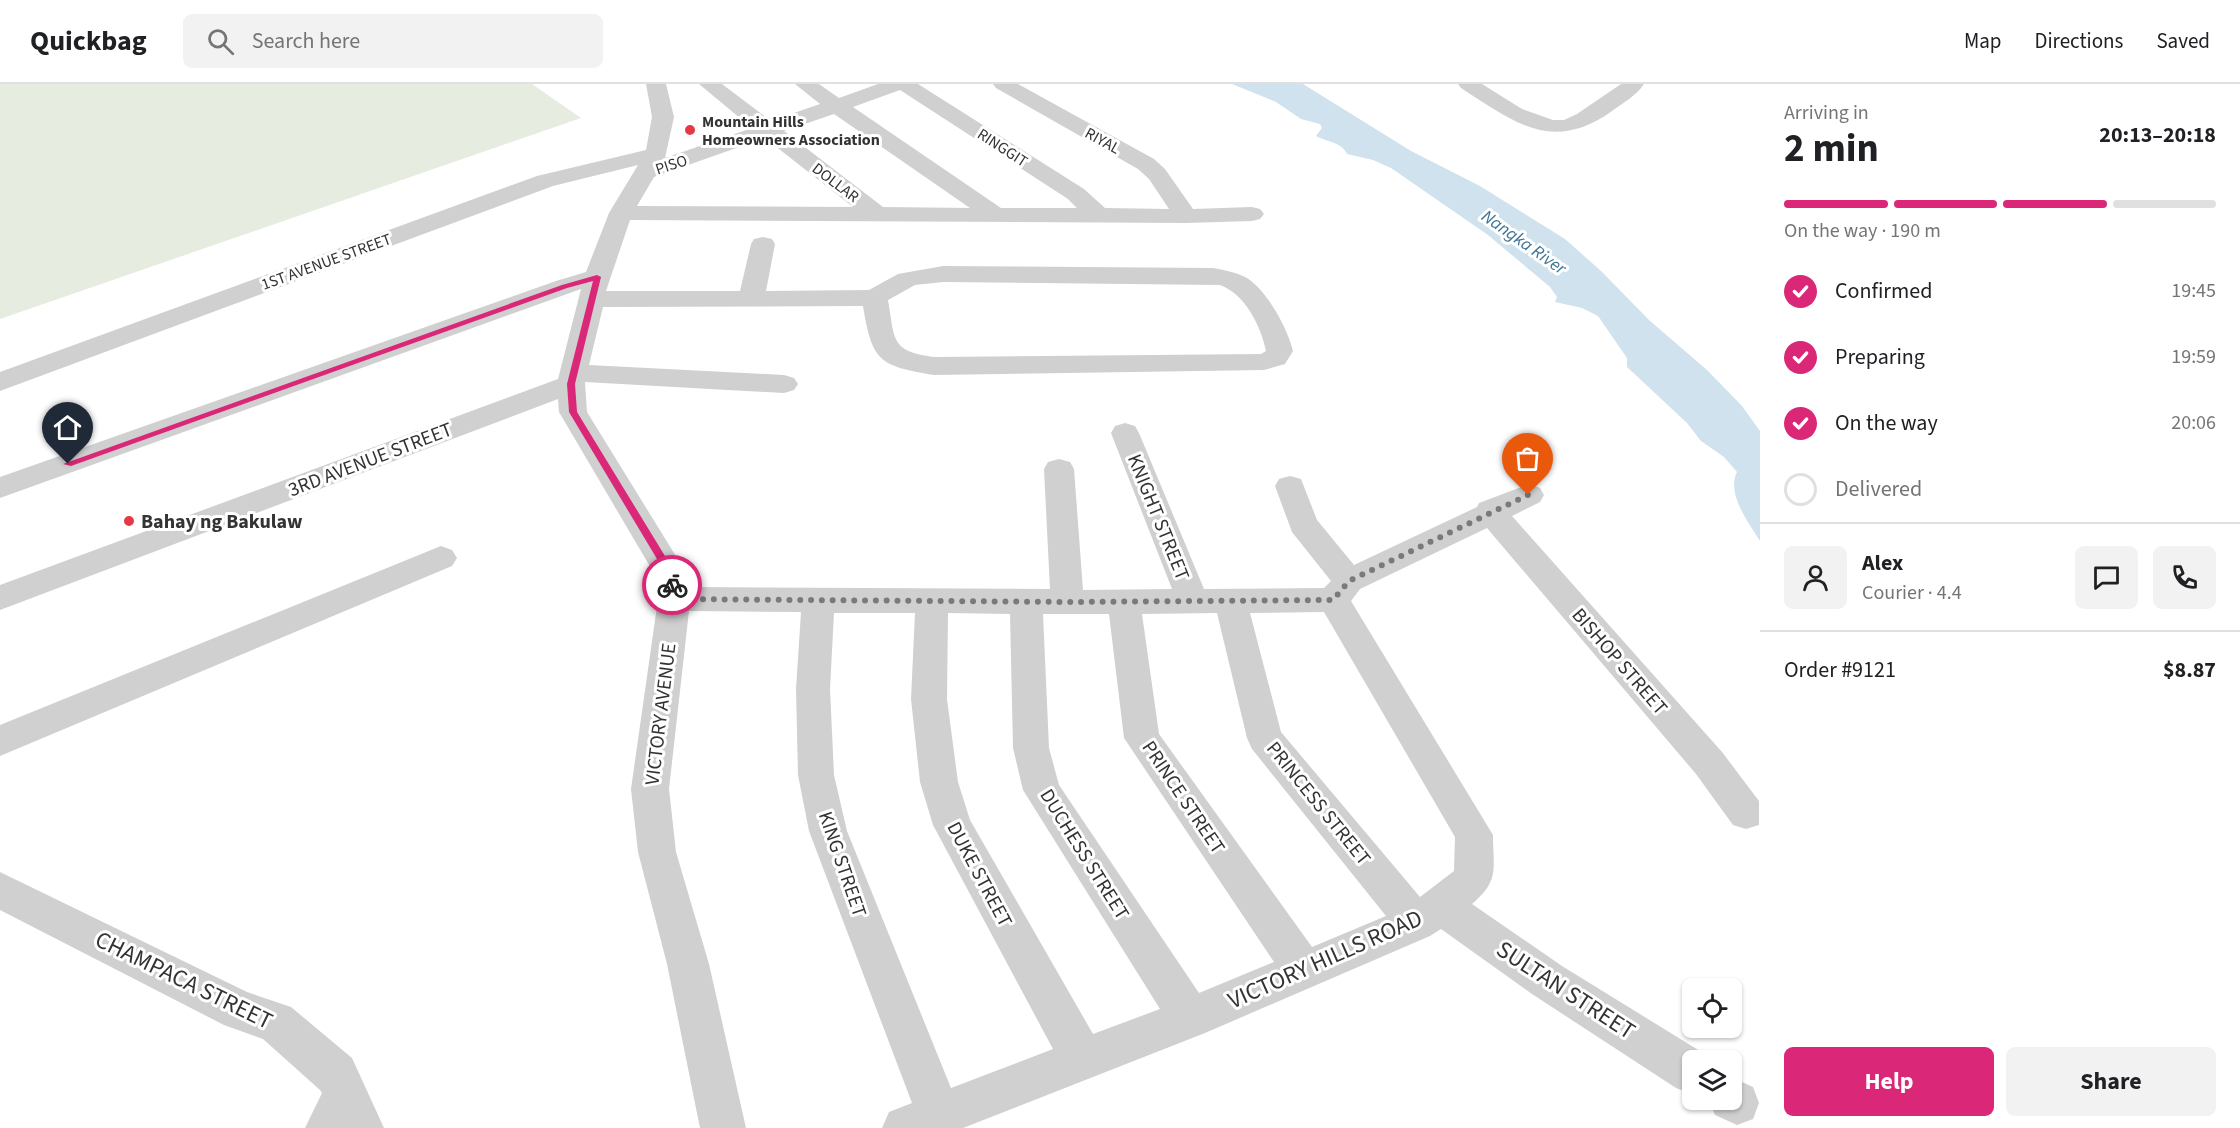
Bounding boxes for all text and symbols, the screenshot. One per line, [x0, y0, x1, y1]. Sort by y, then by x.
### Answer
search box [183, 14, 603, 68]
text: Quickbag [30, 21, 147, 61]
icon: search [204, 25, 237, 58]
text: Search here [252, 25, 360, 57]
text: Map [1964, 26, 2002, 56]
text: Directions [2035, 26, 2123, 56]
text: Saved [2156, 26, 2210, 56]
text: Arriving in [1784, 99, 1869, 127]
place label: Mountain Hills Homeowners Association [702, 111, 880, 151]
text: 20:13–20:18 [2099, 119, 2216, 151]
text: 2 min [1784, 121, 1879, 177]
street label: RIYAL [1081, 122, 1124, 160]
marker: Mountain Hills Homeowners Association [683, 123, 697, 137]
street label: RINGGIT [973, 123, 1032, 173]
street label: PISO [652, 149, 690, 180]
street label: DOLLAR [807, 158, 864, 208]
water label: Nangka River [1476, 204, 1572, 281]
text: On the way · 190 m [1784, 217, 1941, 245]
street label: 1ST AVENUE STREET [258, 228, 395, 296]
icon: check [1784, 275, 1817, 308]
text: Confirmed [1835, 275, 1932, 307]
text: 19:45 [2171, 277, 2216, 305]
icon: check [1784, 341, 1817, 374]
text: Preparing [1835, 341, 1925, 373]
text: 19:59 [2171, 343, 2216, 371]
pin [42, 402, 93, 464]
icon: check [1784, 407, 1817, 440]
text: On the way [1835, 407, 1938, 439]
text: 20:06 [2171, 409, 2216, 437]
icon: home [51, 411, 84, 444]
street label: 3RD AVENUE STREET [284, 416, 457, 504]
pin [1502, 433, 1553, 495]
icon: bag [1511, 442, 1544, 475]
street label: KNIGHT STREET [1120, 450, 1196, 585]
text: Delivered [1835, 473, 1922, 505]
place label: Bahay ng Bakulaw [141, 508, 303, 536]
marker: Bahay ng Bakulaw [122, 514, 136, 528]
button: person [1784, 546, 1847, 609]
button: chat [2075, 546, 2138, 609]
button: phone [2153, 546, 2216, 609]
text: Alex [1862, 547, 1903, 579]
courier [642, 555, 702, 615]
icon: bike [656, 569, 689, 602]
text: Courier · 4.4 [1862, 579, 1962, 607]
street label: BISHOP STREET [1565, 602, 1674, 721]
street label: VICTORY AVENUE [638, 642, 684, 787]
text: Order #9121 [1784, 654, 1896, 686]
text: $8.87 [2163, 654, 2216, 686]
street label: PRINCE STREET [1135, 735, 1232, 860]
street label: PRINCESS STREET [1259, 736, 1377, 872]
street label: DUCHESS STREET [1033, 784, 1136, 926]
street label: KING STREET [811, 808, 873, 921]
street label: DUKE STREET [940, 817, 1019, 932]
street label: VICTORY HILLS ROAD [1222, 901, 1428, 1018]
street label: CHAMPACA STREET [89, 922, 279, 1039]
street label: SULTAN STREET [1489, 932, 1642, 1049]
map controls [1682, 978, 1742, 1110]
button: locate [1682, 978, 1742, 1038]
button: Help [1784, 1047, 1994, 1116]
button: Share [2006, 1047, 2216, 1116]
button: layers [1682, 1050, 1742, 1110]

